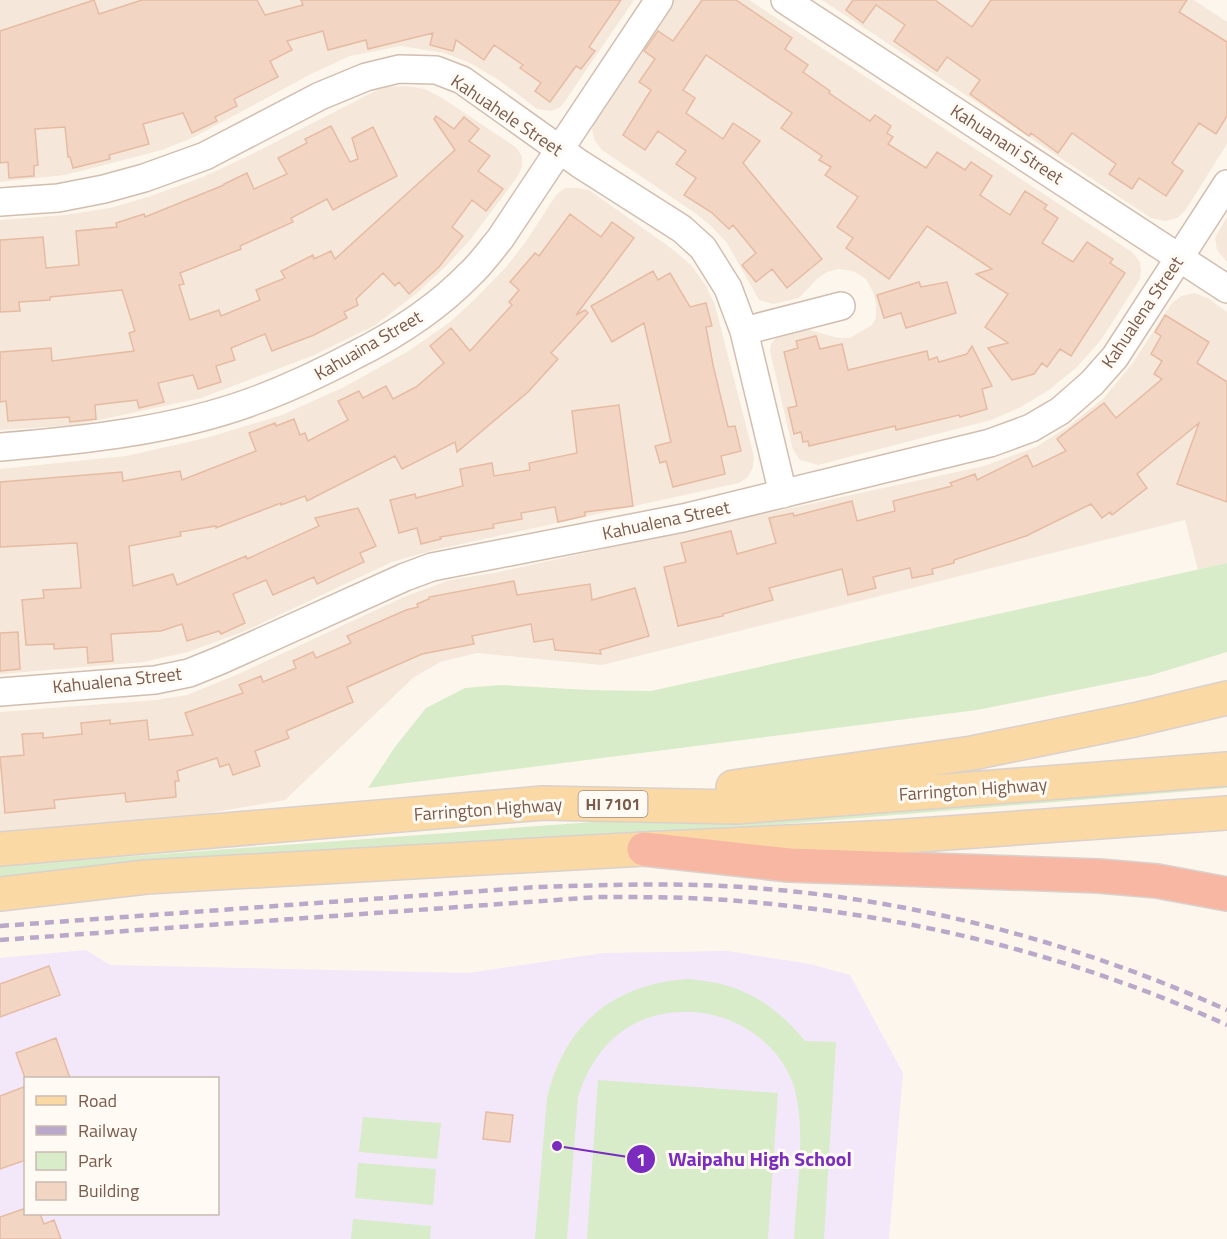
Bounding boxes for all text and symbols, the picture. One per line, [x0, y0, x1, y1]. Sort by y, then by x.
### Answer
street label: Kahuahele Street [446, 67, 569, 163]
street label: Kahuanani Street [945, 97, 1069, 191]
street label: Kahualena Street [1095, 250, 1190, 373]
street label: Kahuaina Street [309, 303, 428, 387]
street label: Kahualena Street [600, 493, 733, 547]
street label: Kahualena Street [51, 660, 184, 700]
street label: Farrington Highway [898, 770, 1048, 808]
street label: Farrington Highway [413, 790, 563, 828]
road number: HI 7101 [578, 791, 648, 817]
legend [24, 1077, 219, 1215]
text: Road [78, 1087, 117, 1114]
text: Railway [78, 1117, 138, 1144]
callout: Waipahu High School [626, 1140, 863, 1178]
text: Waipahu High School [668, 1143, 852, 1174]
text: 1 [636, 1146, 646, 1173]
text: Park [78, 1147, 113, 1174]
text: Building [78, 1177, 139, 1204]

